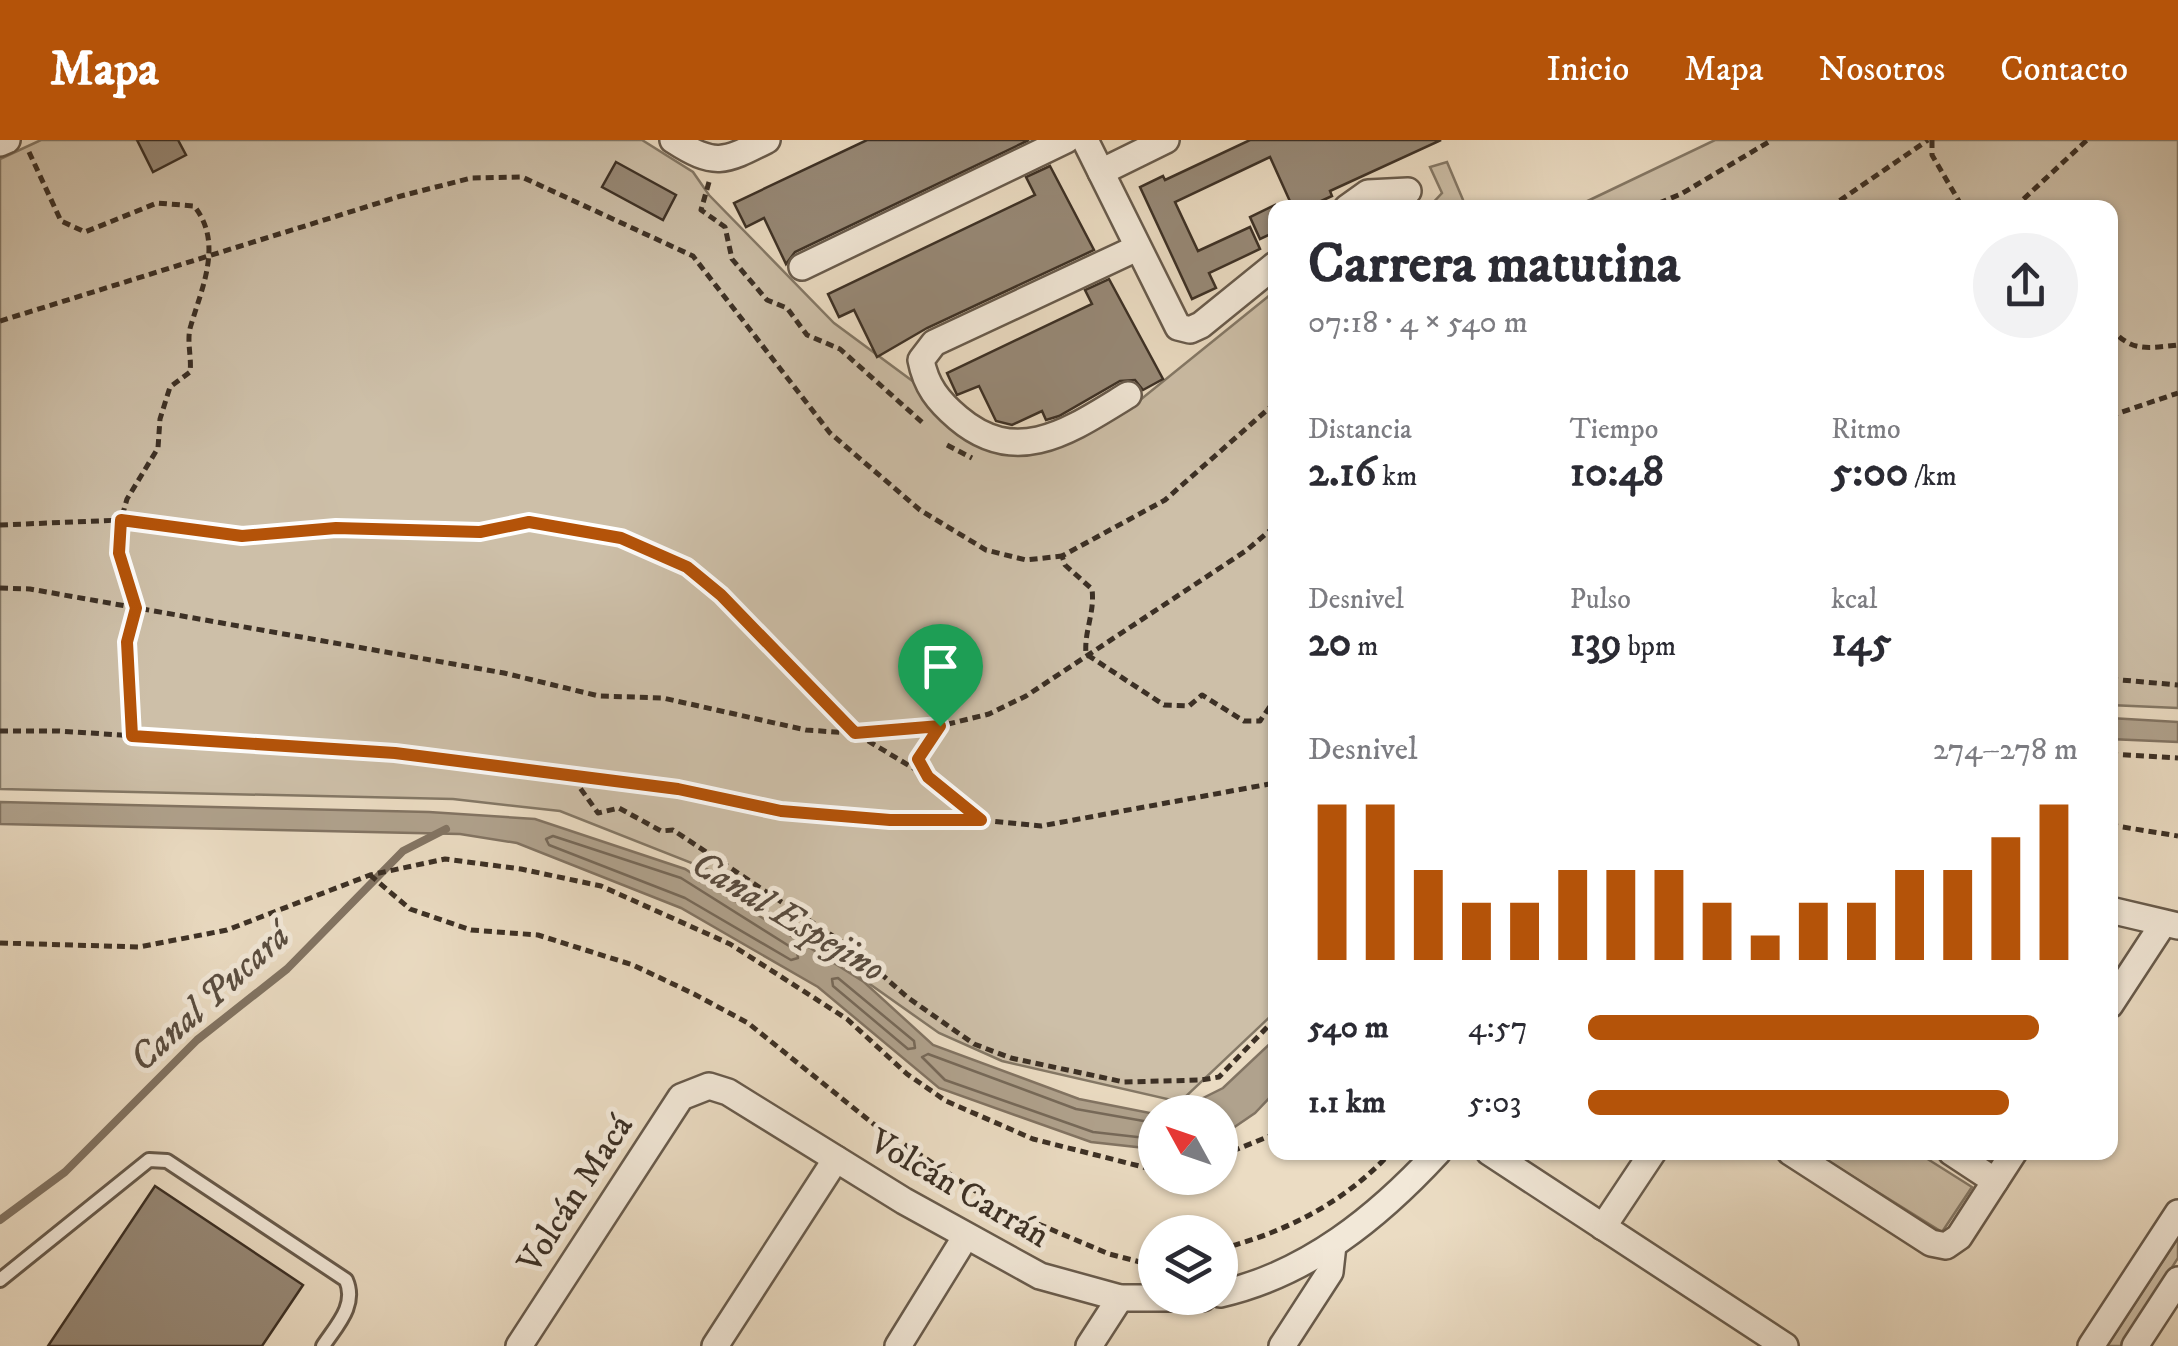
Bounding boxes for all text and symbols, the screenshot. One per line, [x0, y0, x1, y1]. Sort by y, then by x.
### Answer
text: Mapa [50, 40, 159, 100]
text: Inicio [1546, 48, 1629, 92]
text: Mapa [1684, 48, 1764, 92]
text: Nosotros [1819, 48, 1945, 92]
text: Contacto [2000, 48, 2128, 92]
text: Carrera matutina [1308, 231, 1680, 300]
button: share [1973, 233, 2078, 338]
text: 07:18 · 4 × 540 m [1308, 303, 1528, 343]
text: Distancia [1308, 412, 1412, 447]
text: Tiempo [1570, 412, 1658, 447]
text: Ritmo [1831, 412, 1901, 447]
text: 2.16 [1308, 447, 1376, 499]
text: 10:48 [1570, 447, 1664, 499]
text: 5:00 [1831, 447, 1908, 499]
text: km [1376, 459, 1417, 494]
text: /km [1908, 459, 1957, 494]
text: Desnivel [1308, 582, 1404, 617]
text: Pulso [1570, 582, 1631, 617]
text: kcal [1831, 582, 1877, 617]
text: 20 [1308, 617, 1351, 669]
text: 139 [1570, 617, 1622, 669]
text: 145 [1831, 617, 1892, 669]
pin [898, 624, 983, 727]
text: m [1351, 629, 1378, 664]
text: bpm [1622, 629, 1676, 664]
icon: arrive [913, 639, 968, 694]
text: Desnivel [1308, 730, 1418, 770]
text: 274–278 m [1933, 730, 2078, 770]
water label: Canal Espejino [682, 840, 894, 994]
water label: Canal Pucará [119, 910, 304, 1083]
text: 540 m [1308, 1008, 1389, 1048]
text: 4:57 [1468, 1008, 1528, 1048]
text: 1.1 km [1308, 1083, 1386, 1123]
text: 5:03 [1468, 1083, 1521, 1123]
north arrow [1138, 1095, 1238, 1195]
map controls [1138, 1095, 1238, 1315]
street label: Volcán Macá [508, 1106, 644, 1282]
street label: Volcán Carrán [860, 1119, 1057, 1258]
button: layers [1138, 1215, 1238, 1315]

